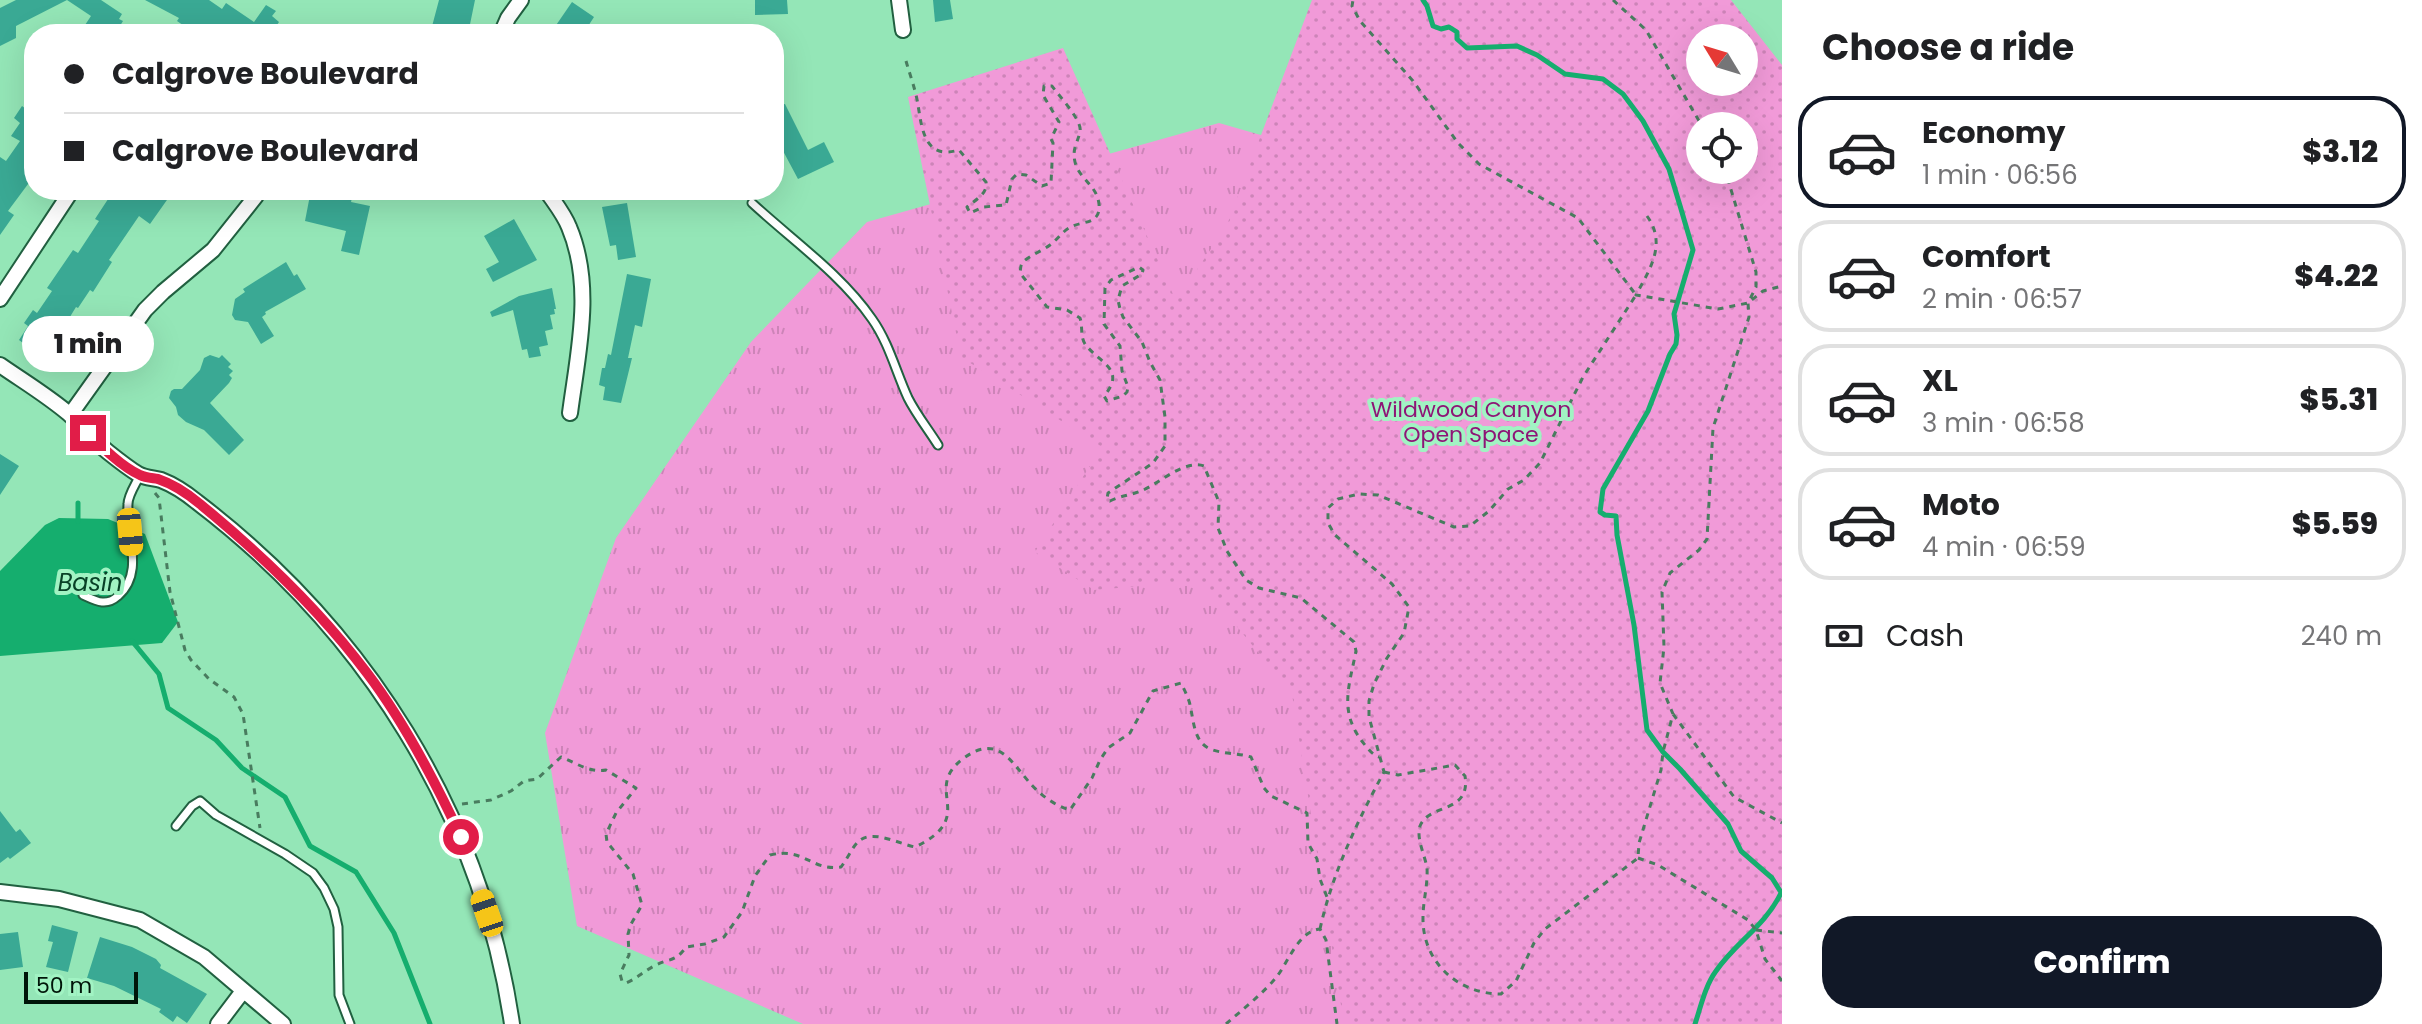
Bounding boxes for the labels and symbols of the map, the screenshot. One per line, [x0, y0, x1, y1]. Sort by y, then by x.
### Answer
north arrow [1686, 24, 1758, 96]
callout: 1 min [22, 317, 154, 373]
park label: Wildwood Canyon Open Space [1371, 394, 1571, 450]
route end [70, 415, 106, 451]
car [116, 507, 144, 557]
water label: Basin [58, 566, 122, 599]
route start [443, 819, 479, 855]
car [468, 886, 506, 940]
scale bar [24, 968, 138, 1004]

